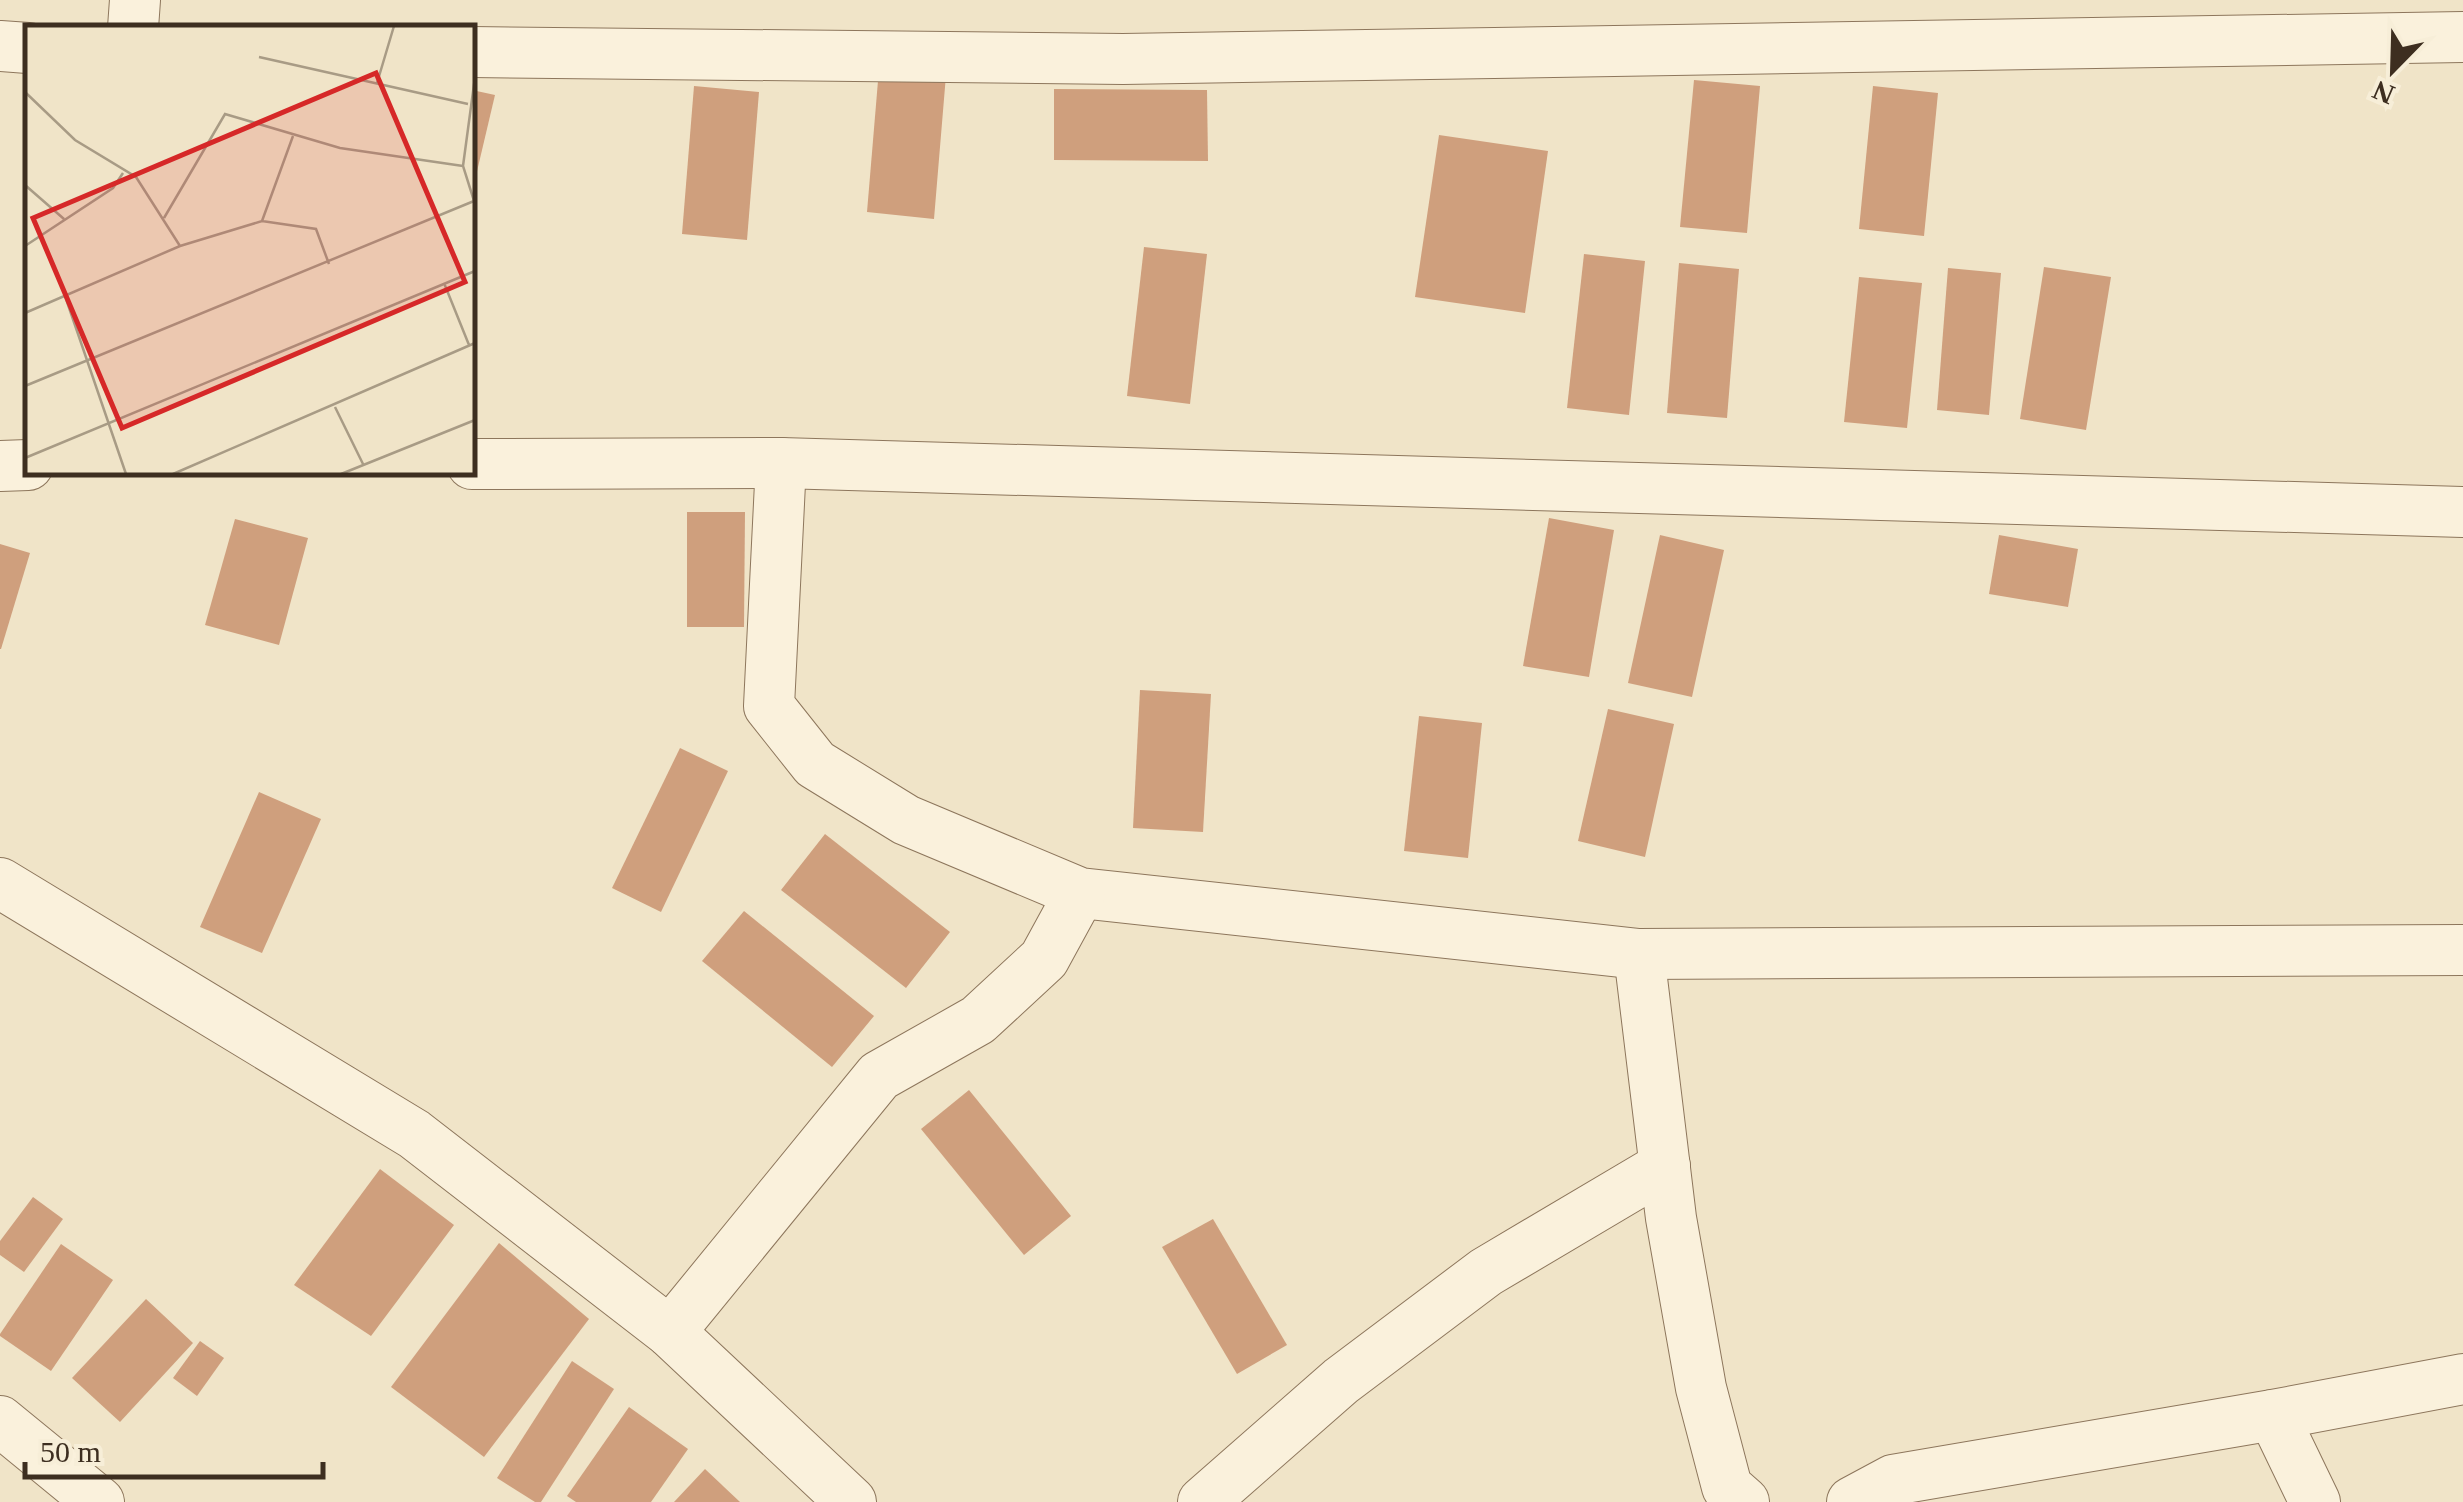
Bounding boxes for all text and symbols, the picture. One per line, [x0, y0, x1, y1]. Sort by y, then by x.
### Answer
north arrow [2343, 20, 2443, 120]
inset map [25, 25, 475, 475]
text: N [2368, 74, 2399, 111]
scale bar [25, 1417, 322, 1479]
text: 50 m [40, 1435, 101, 1468]

